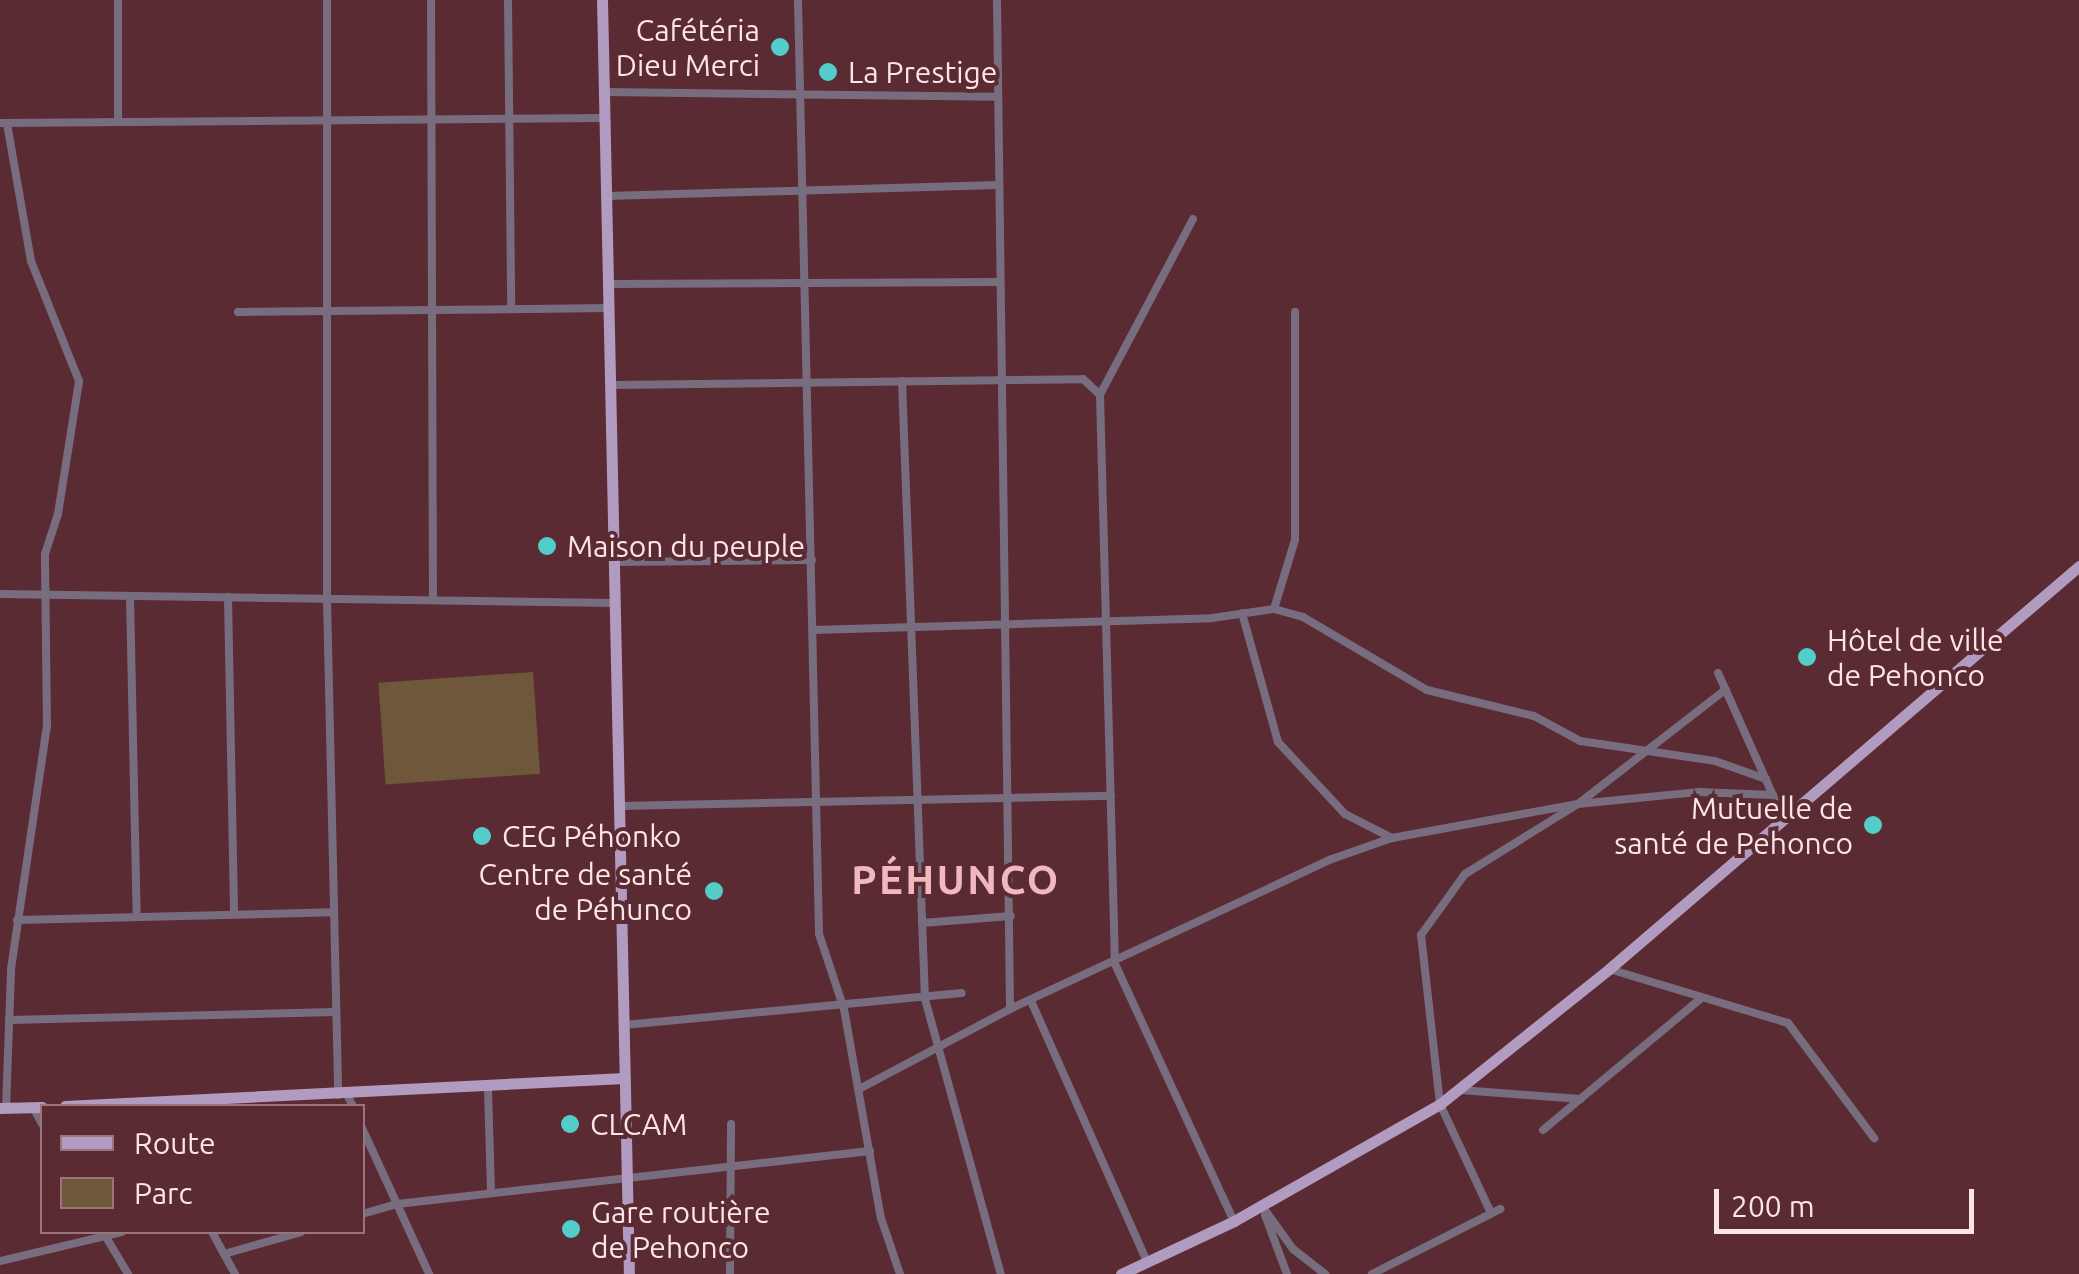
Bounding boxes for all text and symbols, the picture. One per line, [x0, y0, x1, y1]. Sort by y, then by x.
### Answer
place label: Cafétéria Dieu Merci [616, 12, 760, 82]
marker: Cafétéria Dieu Merci [769, 36, 791, 58]
place label: La Prestige [848, 54, 997, 90]
marker: La Prestige [817, 61, 839, 83]
place label: Maison du peuple [567, 528, 805, 564]
marker: Maison du peuple [536, 535, 558, 557]
place label: Hôtel de ville de Pehonco [1827, 622, 2004, 692]
marker: Hôtel de ville de Pehonco [1796, 646, 1818, 668]
place label: Mutuelle de santé de Pehonco [1614, 790, 1853, 860]
marker: Mutuelle de santé de Pehonco [1862, 814, 1884, 836]
place label: CEG Péhonko [502, 818, 681, 854]
marker: CEG Péhonko [471, 825, 493, 847]
place label: Centre de santé de Péhunco [479, 856, 692, 926]
district label: PÉHUNCO [851, 856, 1061, 904]
marker: Centre de santé de Péhunco [701, 878, 727, 904]
legend [40, 1104, 365, 1234]
place label: CLCAM [590, 1106, 687, 1142]
marker: CLCAM [559, 1113, 581, 1135]
text: Route [134, 1126, 216, 1160]
scale bar [1719, 1169, 1979, 1231]
text: Parc [134, 1176, 192, 1210]
text: 200 m [1731, 1189, 1815, 1223]
place label: Gare routière de Pehonco [591, 1194, 771, 1264]
marker: Gare routière de Pehonco [560, 1218, 582, 1240]

